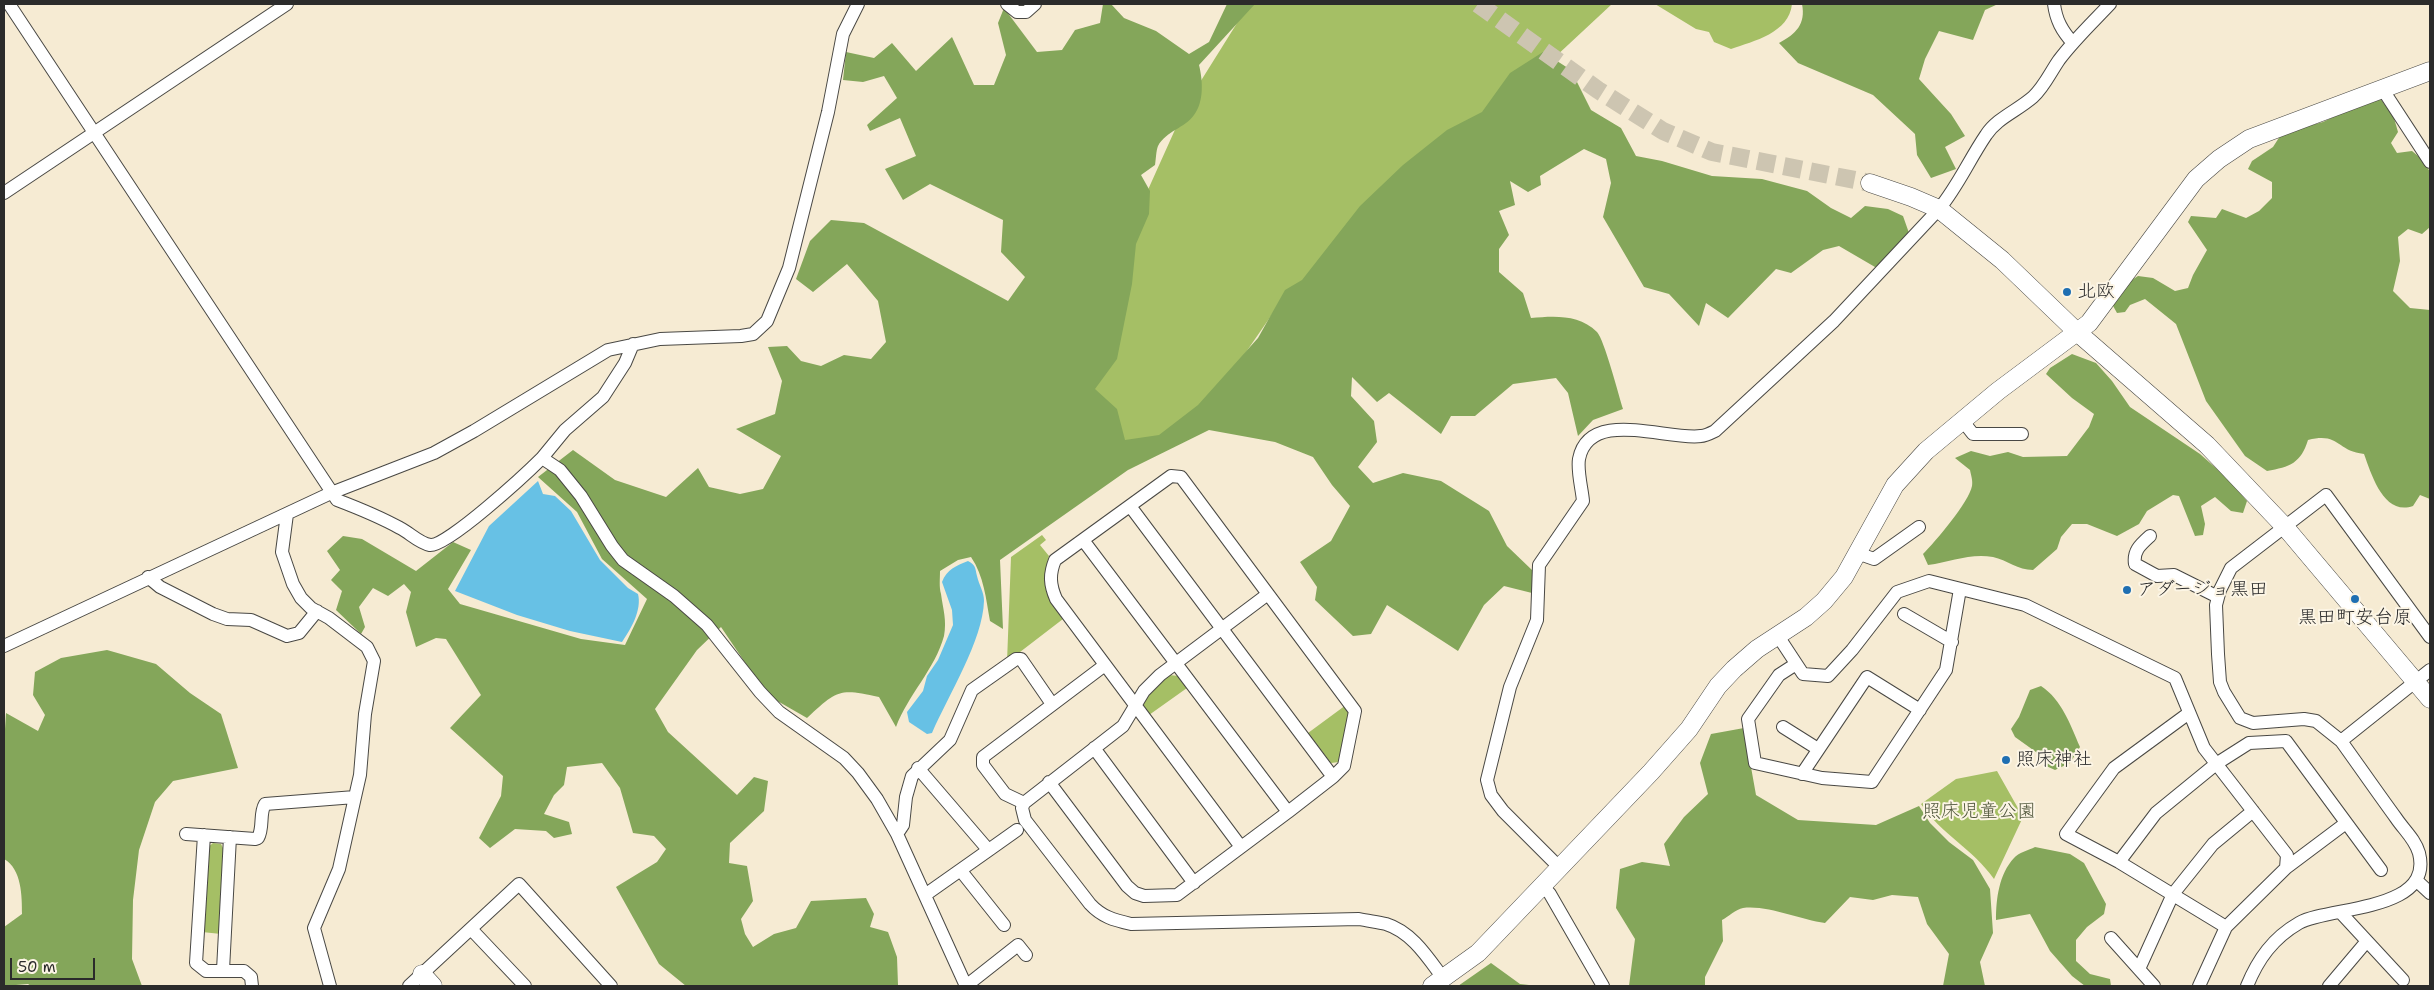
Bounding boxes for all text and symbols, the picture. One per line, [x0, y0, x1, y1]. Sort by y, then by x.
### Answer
place label: 北欧 [2077, 281, 2115, 303]
marker: 北欧 [2061, 286, 2073, 298]
place label: アダージョ黒田 [2137, 579, 2268, 601]
marker: アダージョ黒田 [2121, 584, 2133, 596]
marker: 黒田町安台原 [2349, 593, 2361, 605]
place label: 黒田町安台原 [2298, 607, 2412, 629]
place label: 照床神社 [2016, 749, 2092, 771]
marker: 照床神社 [2000, 754, 2012, 766]
park label: 照床児童公園 [1922, 801, 2036, 823]
scale bar [12, 948, 98, 980]
text: 50 m [18, 957, 56, 977]

